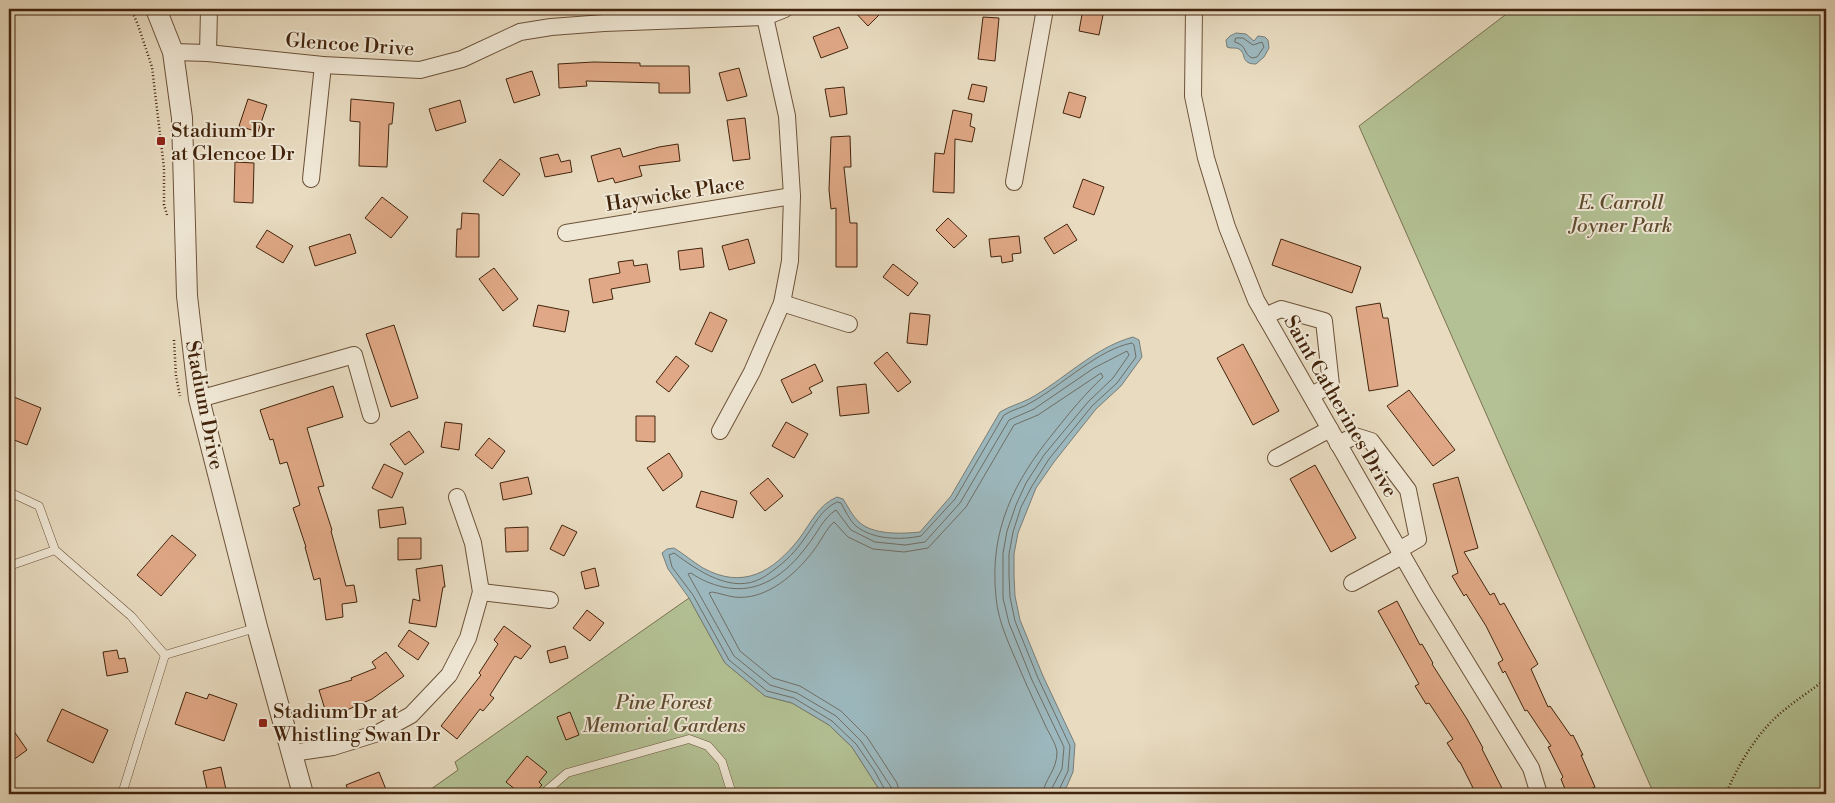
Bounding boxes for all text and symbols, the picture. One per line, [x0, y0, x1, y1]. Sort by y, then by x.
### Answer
street label: Glencoe Drive [285, 29, 415, 62]
place label: Stadium Dr at Glencoe Dr [171, 119, 295, 167]
marker: Stadium Dr at Glencoe Dr [155, 135, 167, 147]
street label: Haywicke Place [604, 171, 747, 218]
park label: E. Carroll Joyner Park [1568, 191, 1672, 239]
street label: Saint Catherines Drive [1277, 311, 1402, 502]
street label: Stadium Drive [179, 339, 228, 472]
park label: Pine Forest Memorial Gardens [582, 691, 746, 739]
place label: Stadium Dr at Whistling Swan Dr [272, 700, 441, 748]
marker: Stadium Dr at Whistling Swan Dr [257, 717, 269, 729]

